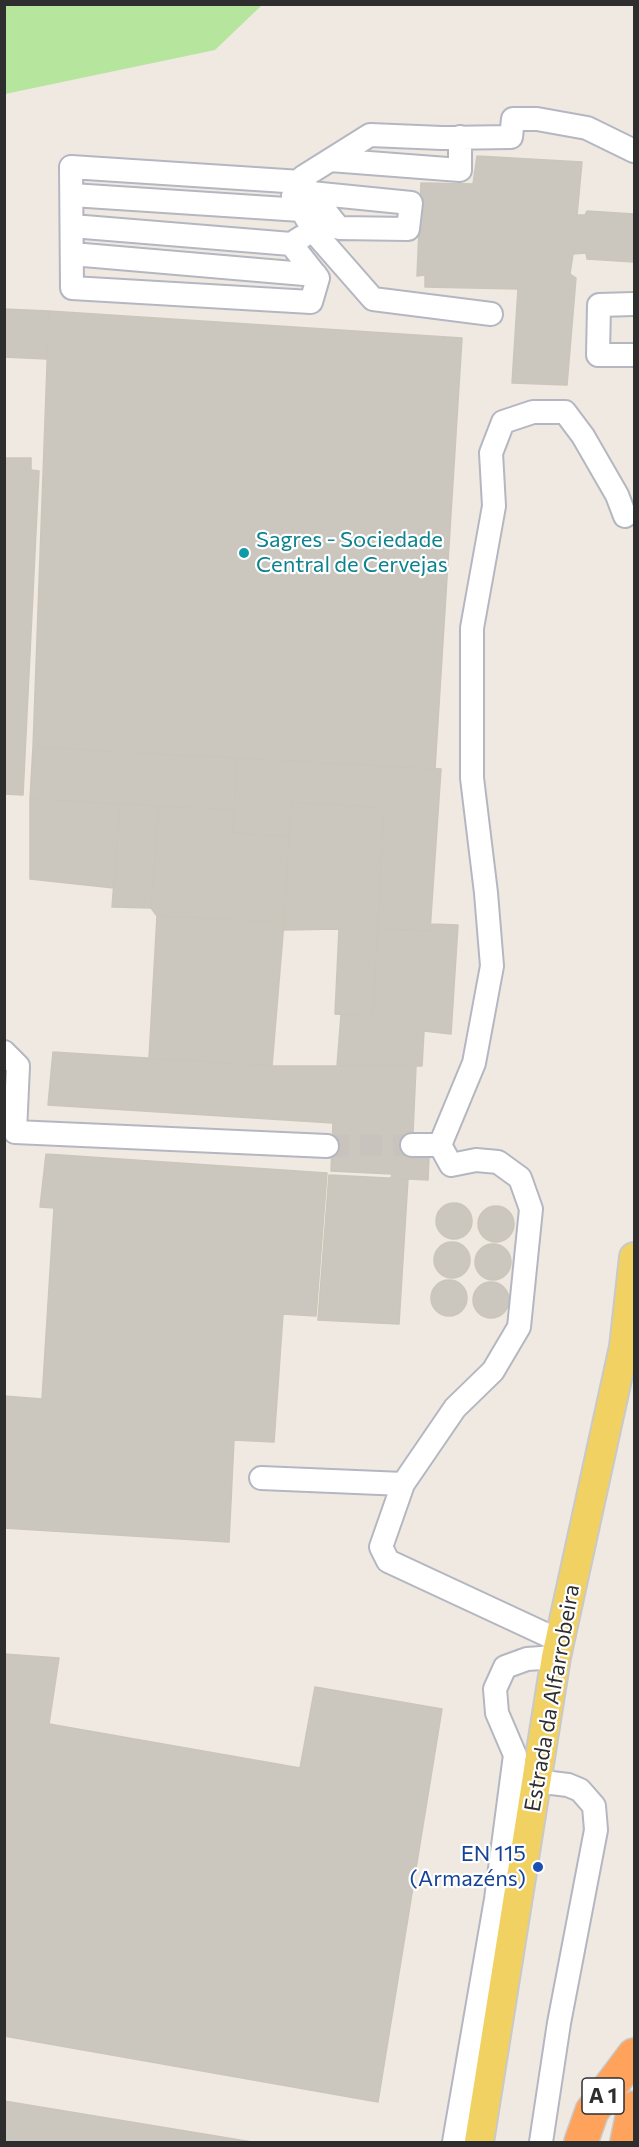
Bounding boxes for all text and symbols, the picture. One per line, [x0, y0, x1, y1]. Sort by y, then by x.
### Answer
place label: Sagres - Sociedade Central de Cervejas [256, 527, 448, 578]
marker: Sagres - Sociedade Central de Cervejas [237, 546, 251, 560]
street label: Estrada da Alfarrobeira [519, 1582, 585, 1814]
place label: EN 115 (Armazéns) [410, 1841, 526, 1892]
marker: EN 115 (Armazéns) [531, 1860, 545, 1874]
road number: A 1 [582, 2078, 624, 2114]

